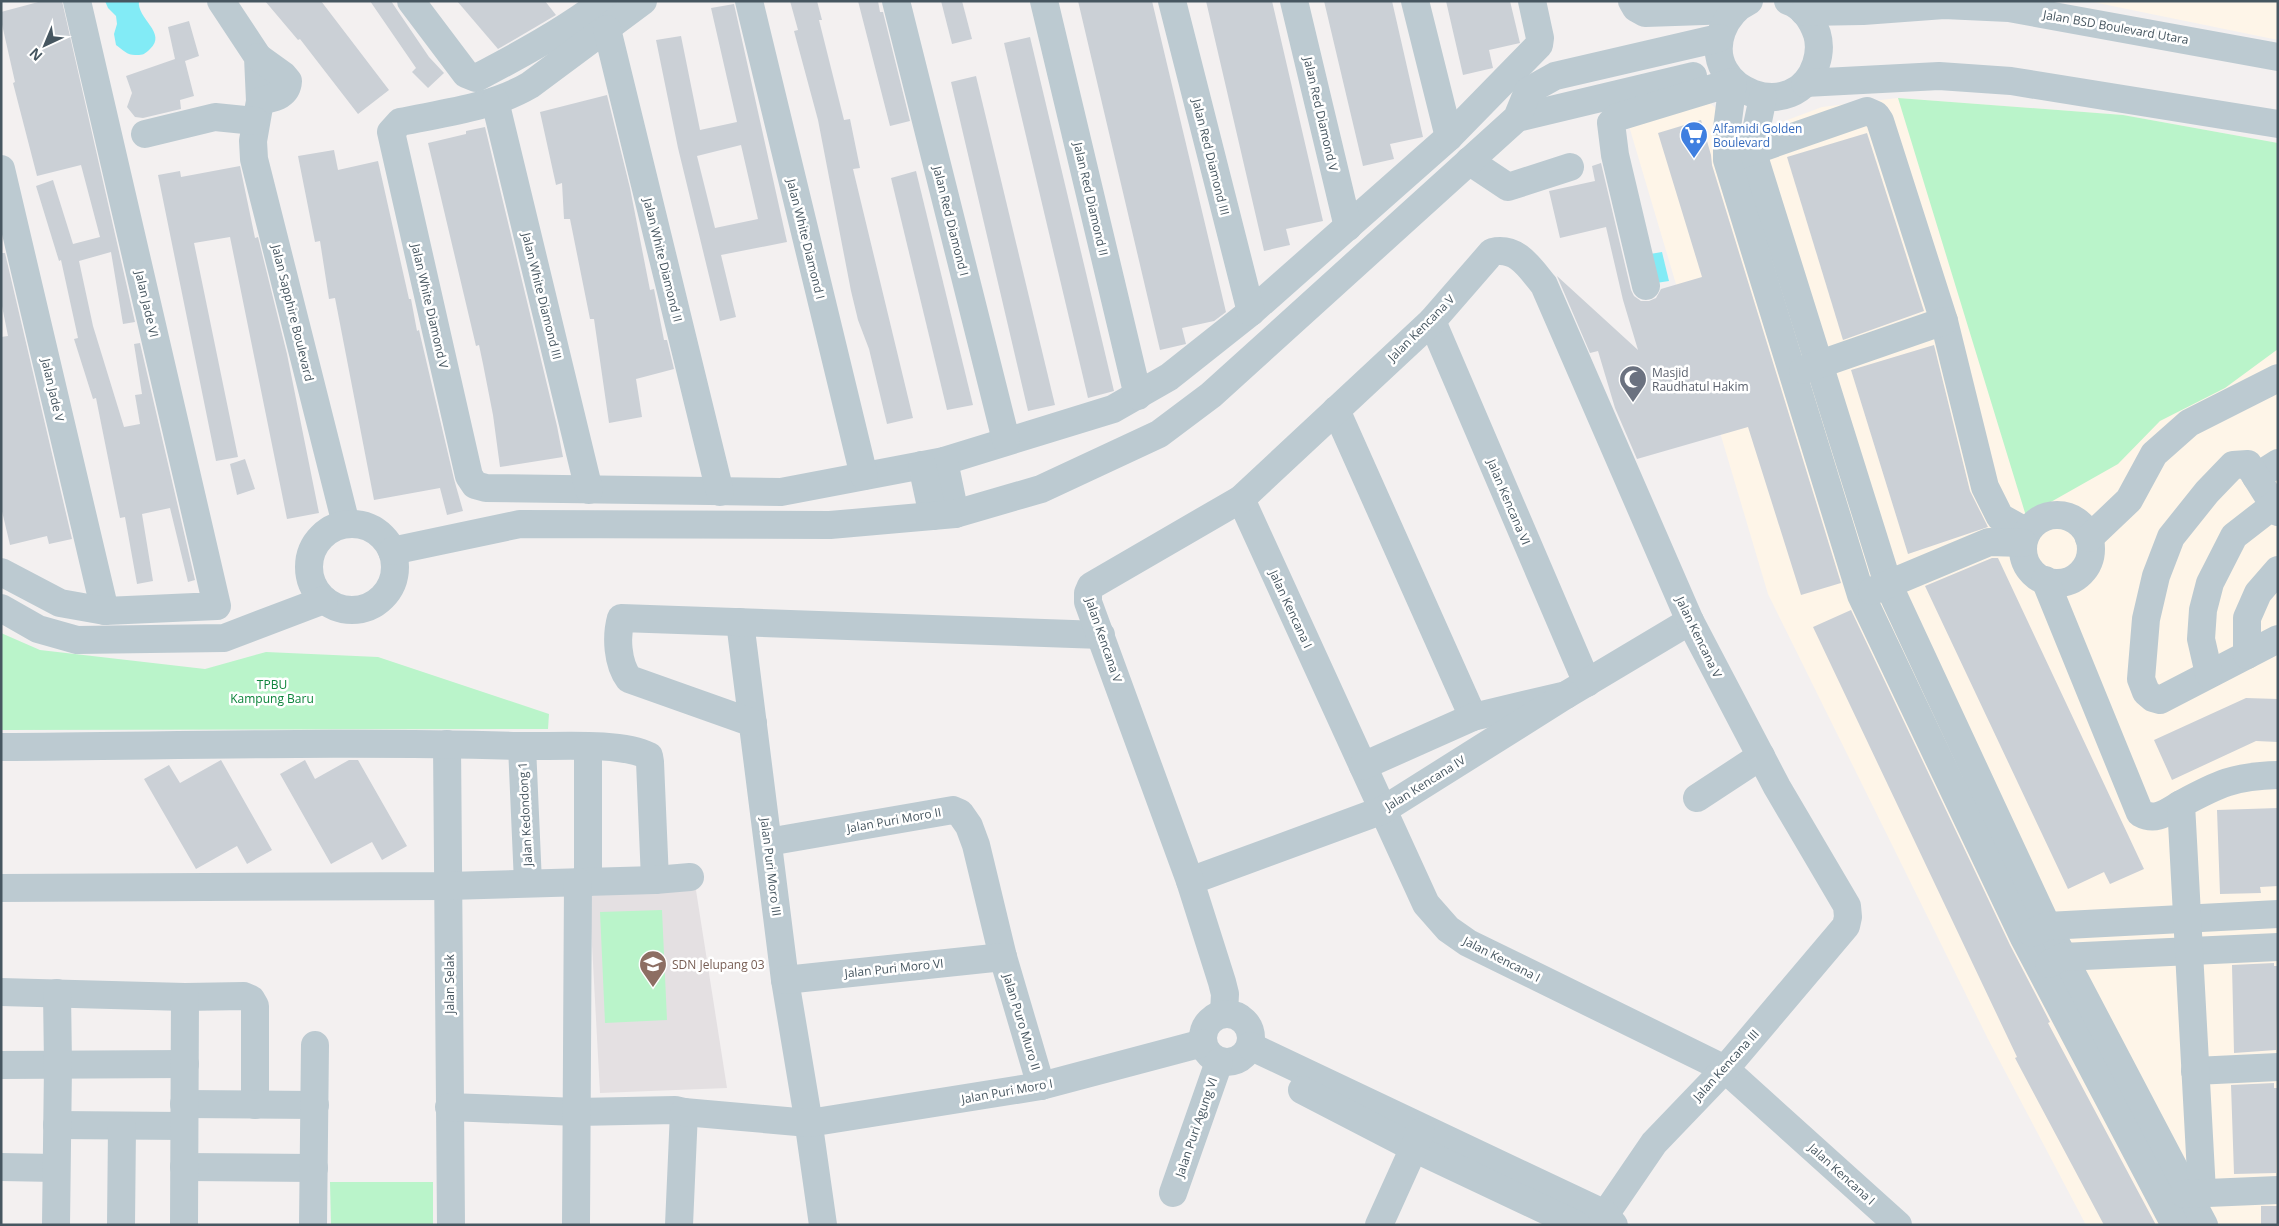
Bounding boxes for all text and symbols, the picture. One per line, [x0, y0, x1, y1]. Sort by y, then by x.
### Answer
street label: Jalan BSD Boulevard Utara [2041, 6, 2190, 48]
north arrow [20, 20, 70, 70]
text: N [25, 44, 46, 66]
street label: Jalan Red Diamond V [1299, 54, 1343, 173]
street label: Jalan Red Diamond III [1188, 96, 1234, 217]
supermarket icon: Alfamidi Golden Boulevard [1679, 120, 1709, 159]
place label: Alfamidi Golden Boulevard [1713, 120, 1802, 151]
street label: Jalan Red Diamond II [1069, 140, 1112, 257]
street label: Jalan Red Diamond I [929, 163, 973, 278]
street label: Jalan White Diamond I [783, 176, 829, 301]
street label: Jalan White Diamond II [639, 195, 687, 324]
street label: Jalan White Diamond III [518, 230, 566, 361]
street label: Jalan White Diamond V [407, 241, 453, 371]
street label: Jalan Sapphire Boulevard [268, 242, 318, 383]
street label: Jalan Jade VI [131, 268, 163, 339]
street label: Jalan Kencana V [1383, 290, 1459, 366]
street label: Jalan Jade V [37, 356, 69, 424]
mosque icon: Masjid Raudhatul Hakim [1618, 364, 1648, 403]
place label: Masjid Raudhatul Hakim [1652, 364, 1749, 395]
street label: Jalan Kencana VI [1483, 456, 1535, 547]
street label: Jalan Kencana I [1265, 566, 1317, 651]
street label: Jalan Kencana V [1672, 593, 1726, 681]
street label: Jalan Kencana V [1081, 595, 1127, 685]
park label: TPBU Kampung Baru [230, 676, 314, 707]
street label: Jalan Kencana IV [1381, 751, 1469, 815]
street label: Jalan Kedondong 1 [514, 761, 536, 868]
street label: Jalan Puri Moro II [844, 803, 943, 837]
street label: Jalan Puri Moro III [756, 816, 785, 917]
street label: Jalan Kencana I [1460, 932, 1543, 986]
school or university icon: SDN Jelupang 03 [638, 949, 668, 988]
street label: Jalan Selak [441, 954, 458, 1015]
street label: Jalan Puri Moro VI [843, 954, 944, 982]
place label: SDN Jelupang 03 [672, 956, 765, 973]
street label: Jalan Puro Muro II [999, 971, 1045, 1072]
street label: Jalan Kencana III [1689, 1025, 1763, 1105]
street label: Jalan Puri Moro I [959, 1075, 1054, 1108]
street label: Jalan Puri Agung VI [1171, 1075, 1221, 1180]
street label: Jalan Kencana I [1804, 1139, 1879, 1209]

